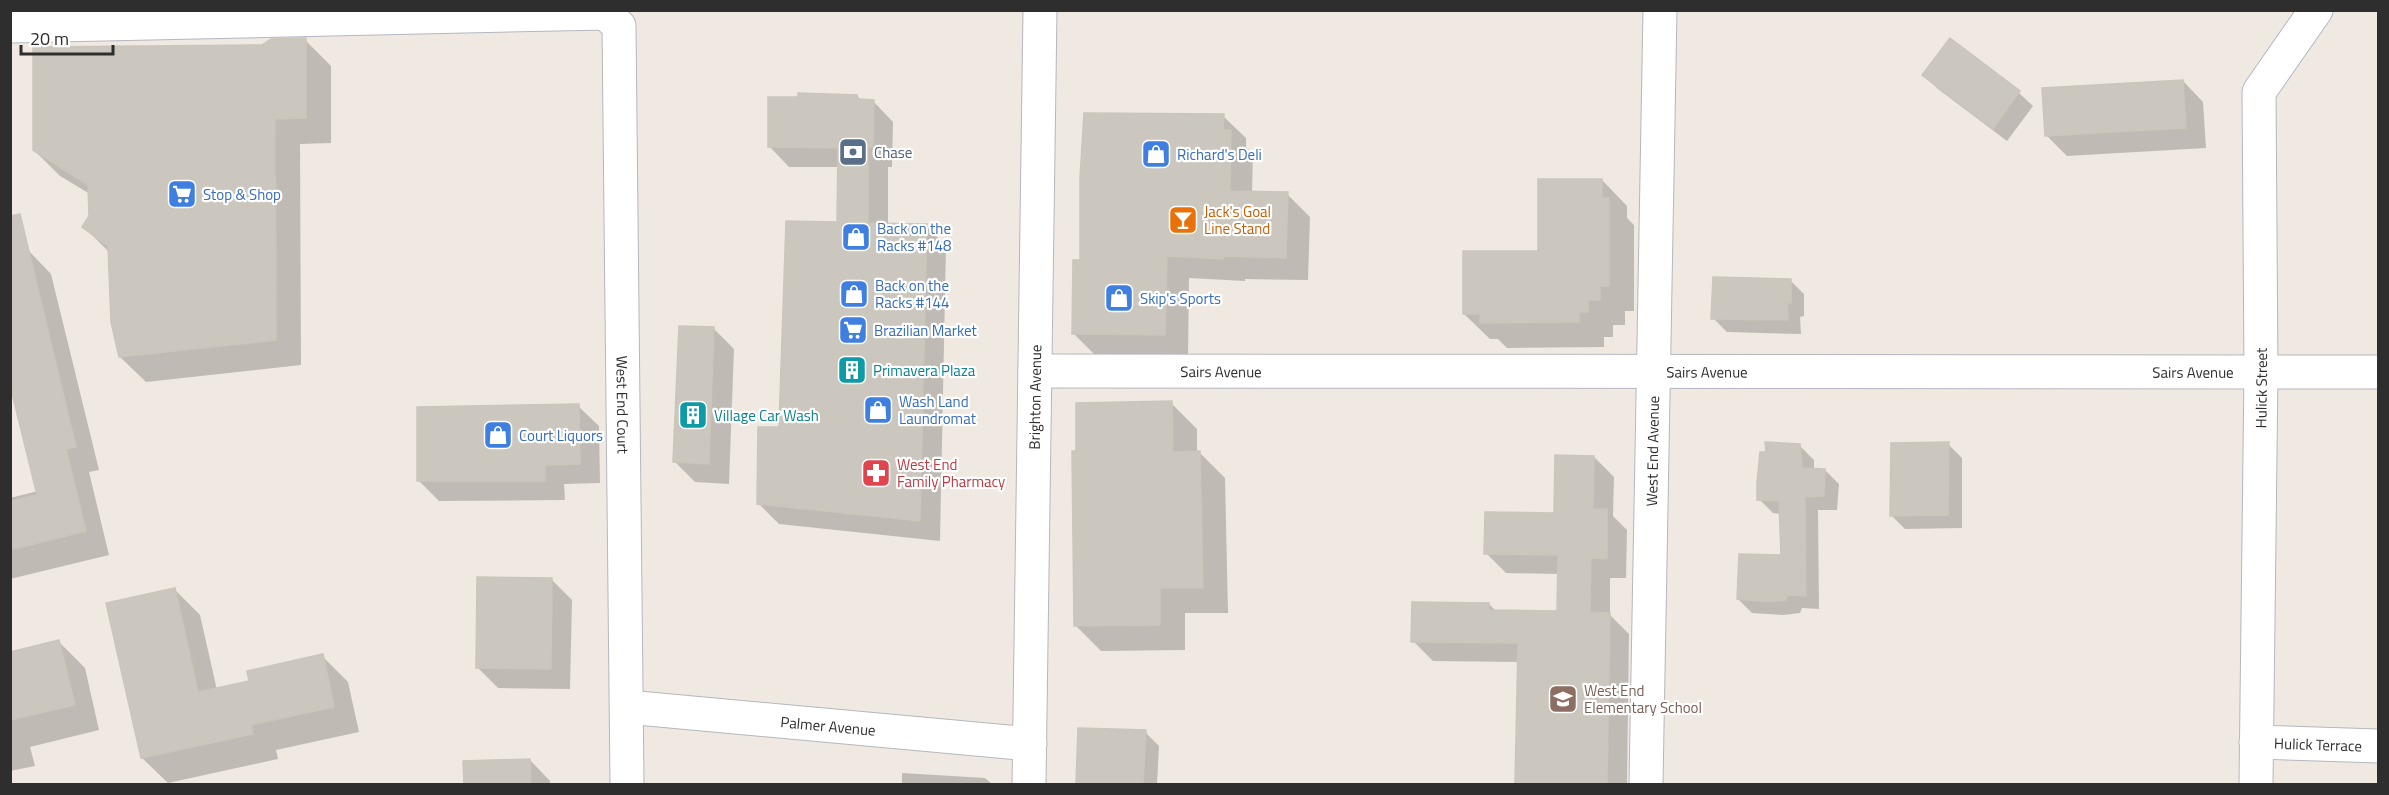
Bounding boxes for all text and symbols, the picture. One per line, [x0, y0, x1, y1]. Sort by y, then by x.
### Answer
scale bar [21, 18, 112, 56]
text: 20 m [30, 25, 69, 52]
bank icon: Chase [837, 136, 869, 168]
shop icon: Richard's Deli [1140, 138, 1172, 170]
place label: Chase [874, 141, 912, 164]
place label: Richard's Deli [1177, 143, 1262, 166]
supermarket icon: Stop & Shop [166, 178, 198, 210]
place label: Stop & Shop [203, 183, 281, 206]
place label: Jack's Goal Line Stand [1204, 200, 1271, 240]
bar icon: Jack's Goal Line Stand [1167, 204, 1199, 236]
place label: Back on the Racks #148 [877, 217, 951, 257]
shop icon: Back on the Racks #148 [840, 221, 872, 253]
place label: Back on the Racks #144 [875, 274, 949, 314]
shop icon: Back on the Racks #144 [838, 278, 870, 310]
shop icon: Skip's Sports [1103, 282, 1135, 314]
place label: Skip's Sports [1140, 287, 1221, 310]
supermarket icon: Brazilian Market [837, 314, 869, 346]
place label: Brazilian Market [874, 319, 978, 342]
street label: Brighton Avenue [1022, 344, 1047, 450]
street label: Hulick Street [2249, 347, 2273, 428]
building icon: Primavera Plaza [836, 354, 868, 386]
street label: West End Court [611, 356, 635, 455]
place label: Primavera Plaza [873, 359, 976, 382]
street label: Sairs Avenue [1180, 360, 1262, 383]
street label: Sairs Avenue [1666, 360, 1748, 383]
street label: Sairs Avenue [2152, 360, 2234, 383]
place label: Wash Land Laundromat [899, 390, 977, 430]
shop icon: Wash Land Laundromat [862, 394, 894, 426]
street label: West End Avenue [1640, 396, 1665, 507]
building icon: Village Car Wash [677, 399, 709, 431]
place label: Village Car Wash [714, 404, 819, 427]
shop icon: Court Liquors [482, 419, 514, 451]
place label: Court Liquors [519, 424, 603, 447]
place label: West End Family Pharmacy [897, 453, 1005, 493]
pharmacy icon: West End Family Pharmacy [860, 457, 892, 489]
place label: West End Elementary School [1584, 679, 1702, 719]
school or university icon: West End Elementary School [1547, 683, 1579, 715]
street label: Palmer Avenue [780, 710, 877, 741]
street label: Hulick Terrace [2274, 731, 2362, 757]

